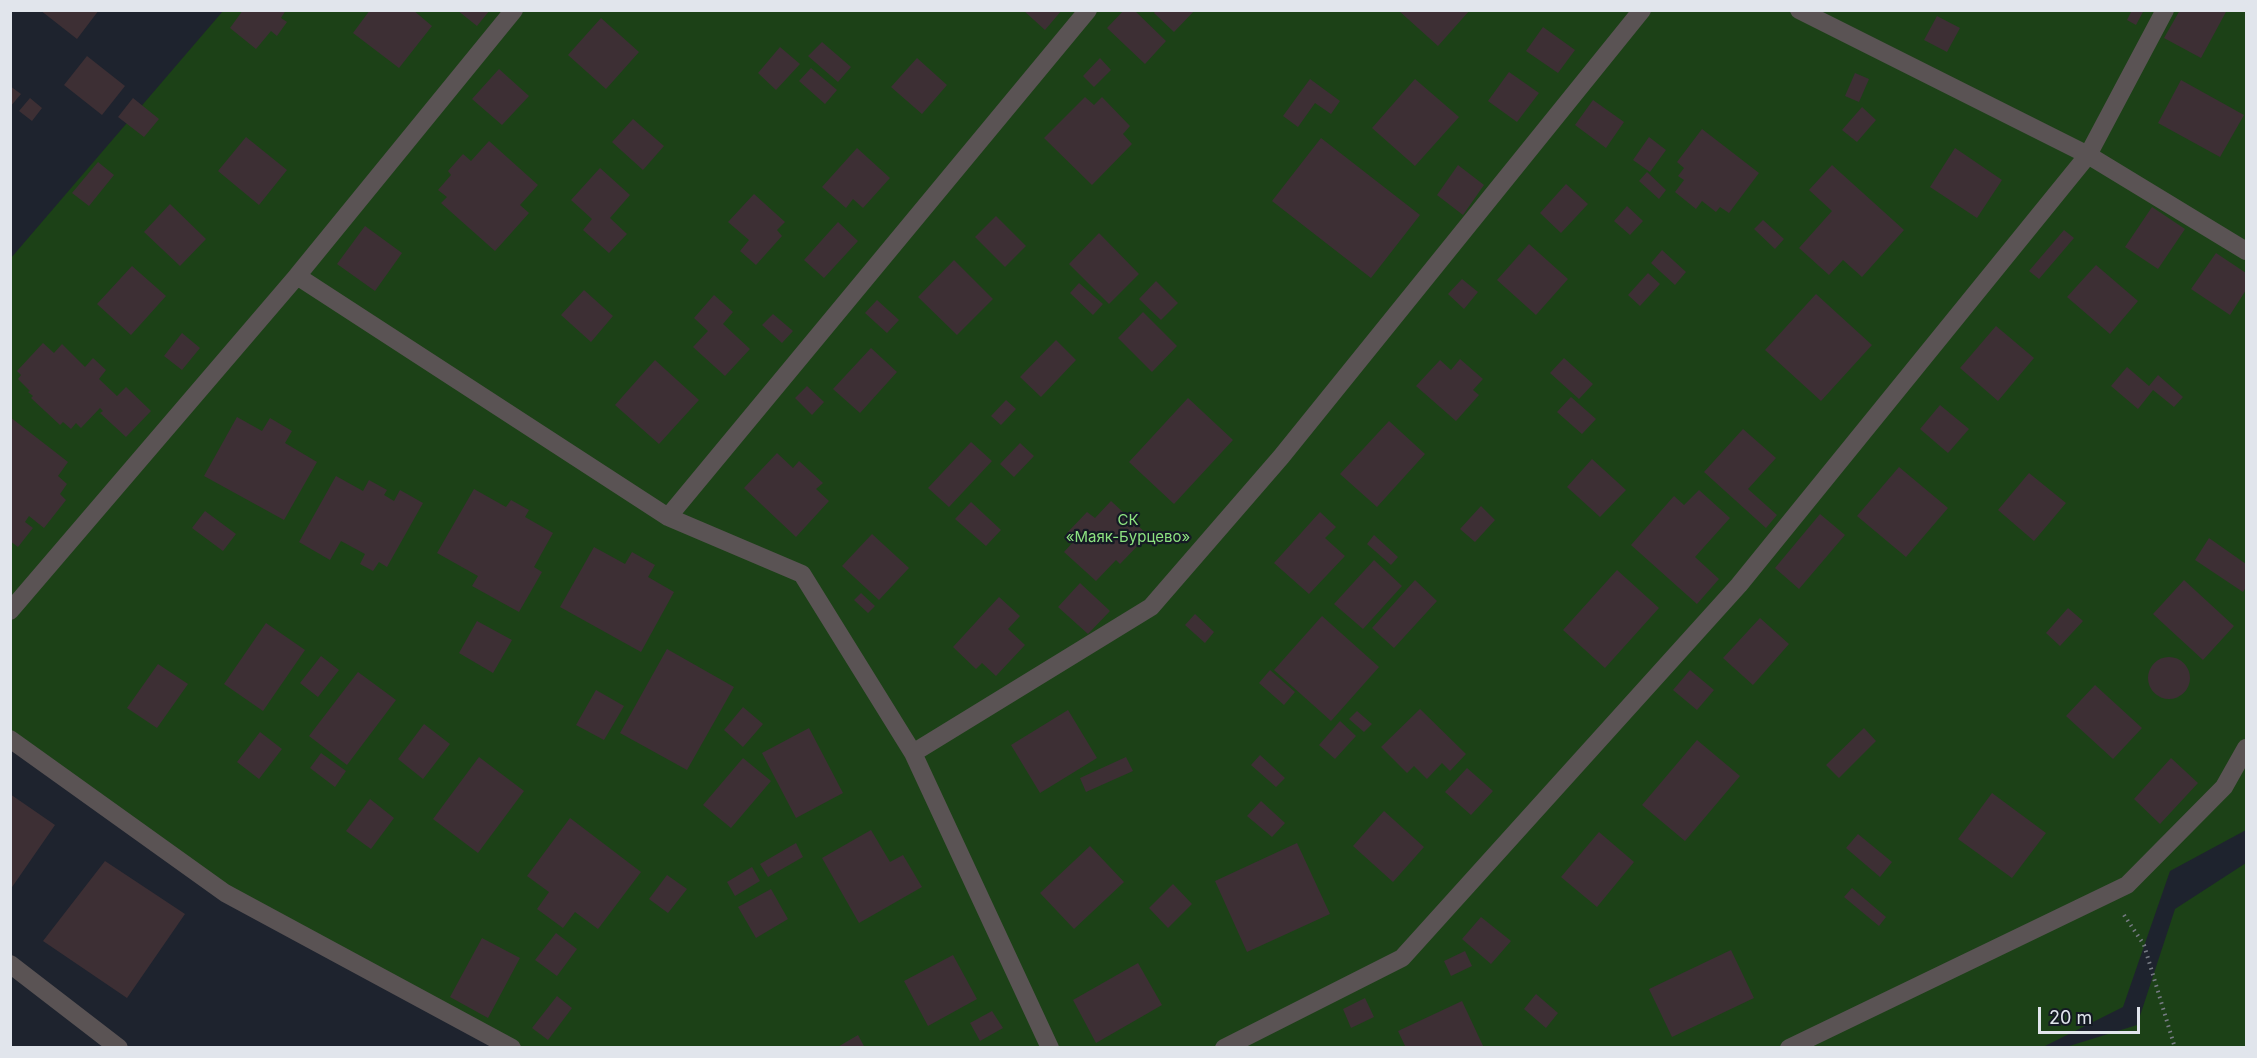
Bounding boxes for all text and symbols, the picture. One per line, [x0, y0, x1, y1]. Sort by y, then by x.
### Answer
park label: СК «Маяк-Бурцево» [1066, 511, 1190, 546]
scale bar [2041, 995, 2143, 1033]
text: 20 m [2049, 1007, 2092, 1028]

